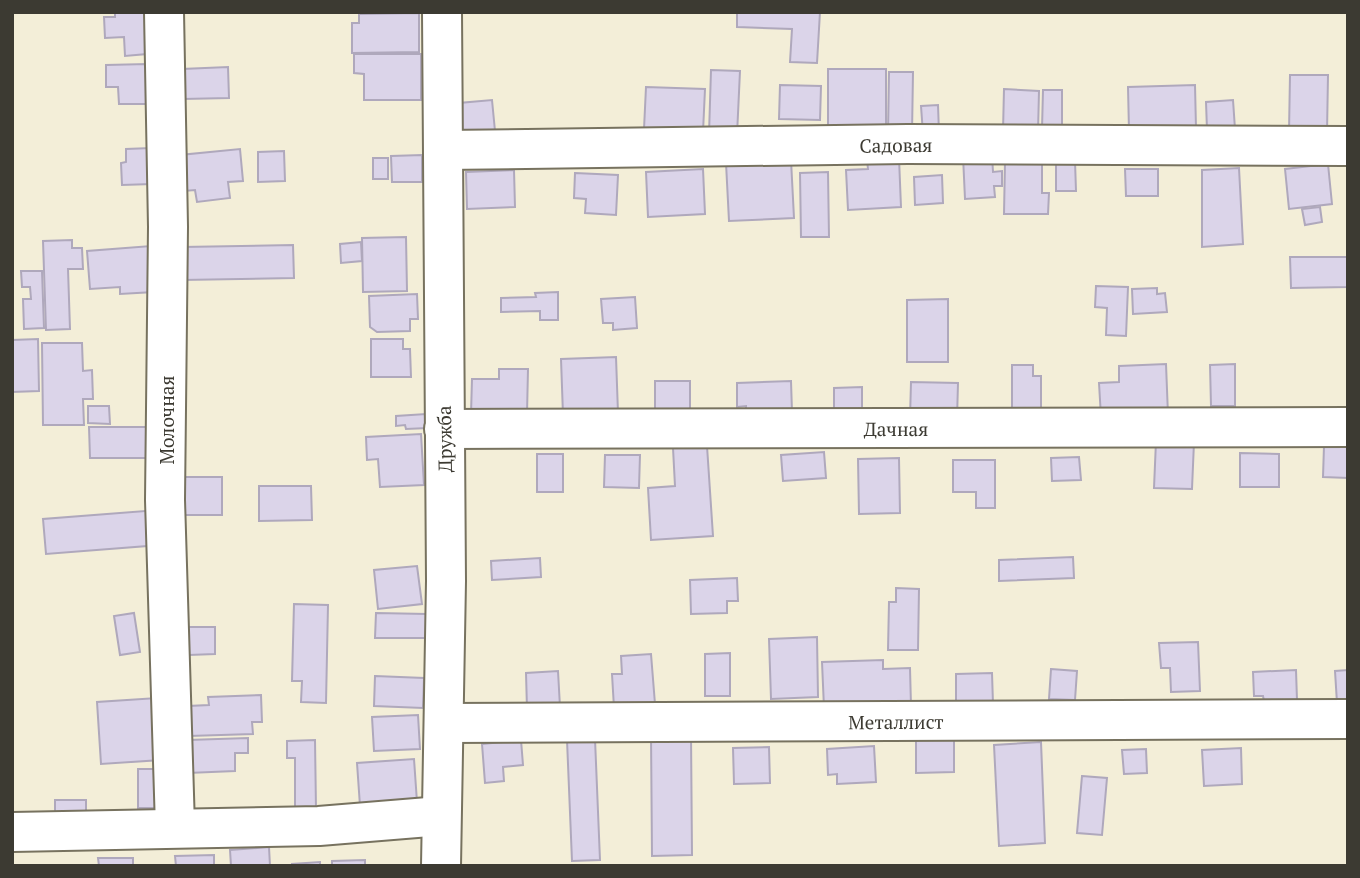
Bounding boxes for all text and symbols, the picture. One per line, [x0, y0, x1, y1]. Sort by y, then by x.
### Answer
street label: Садовая [859, 131, 933, 157]
street label: Молочная [154, 376, 179, 464]
street label: Дружба [431, 405, 457, 473]
street label: Дачная [864, 415, 928, 441]
street label: Металлист [848, 708, 944, 734]

